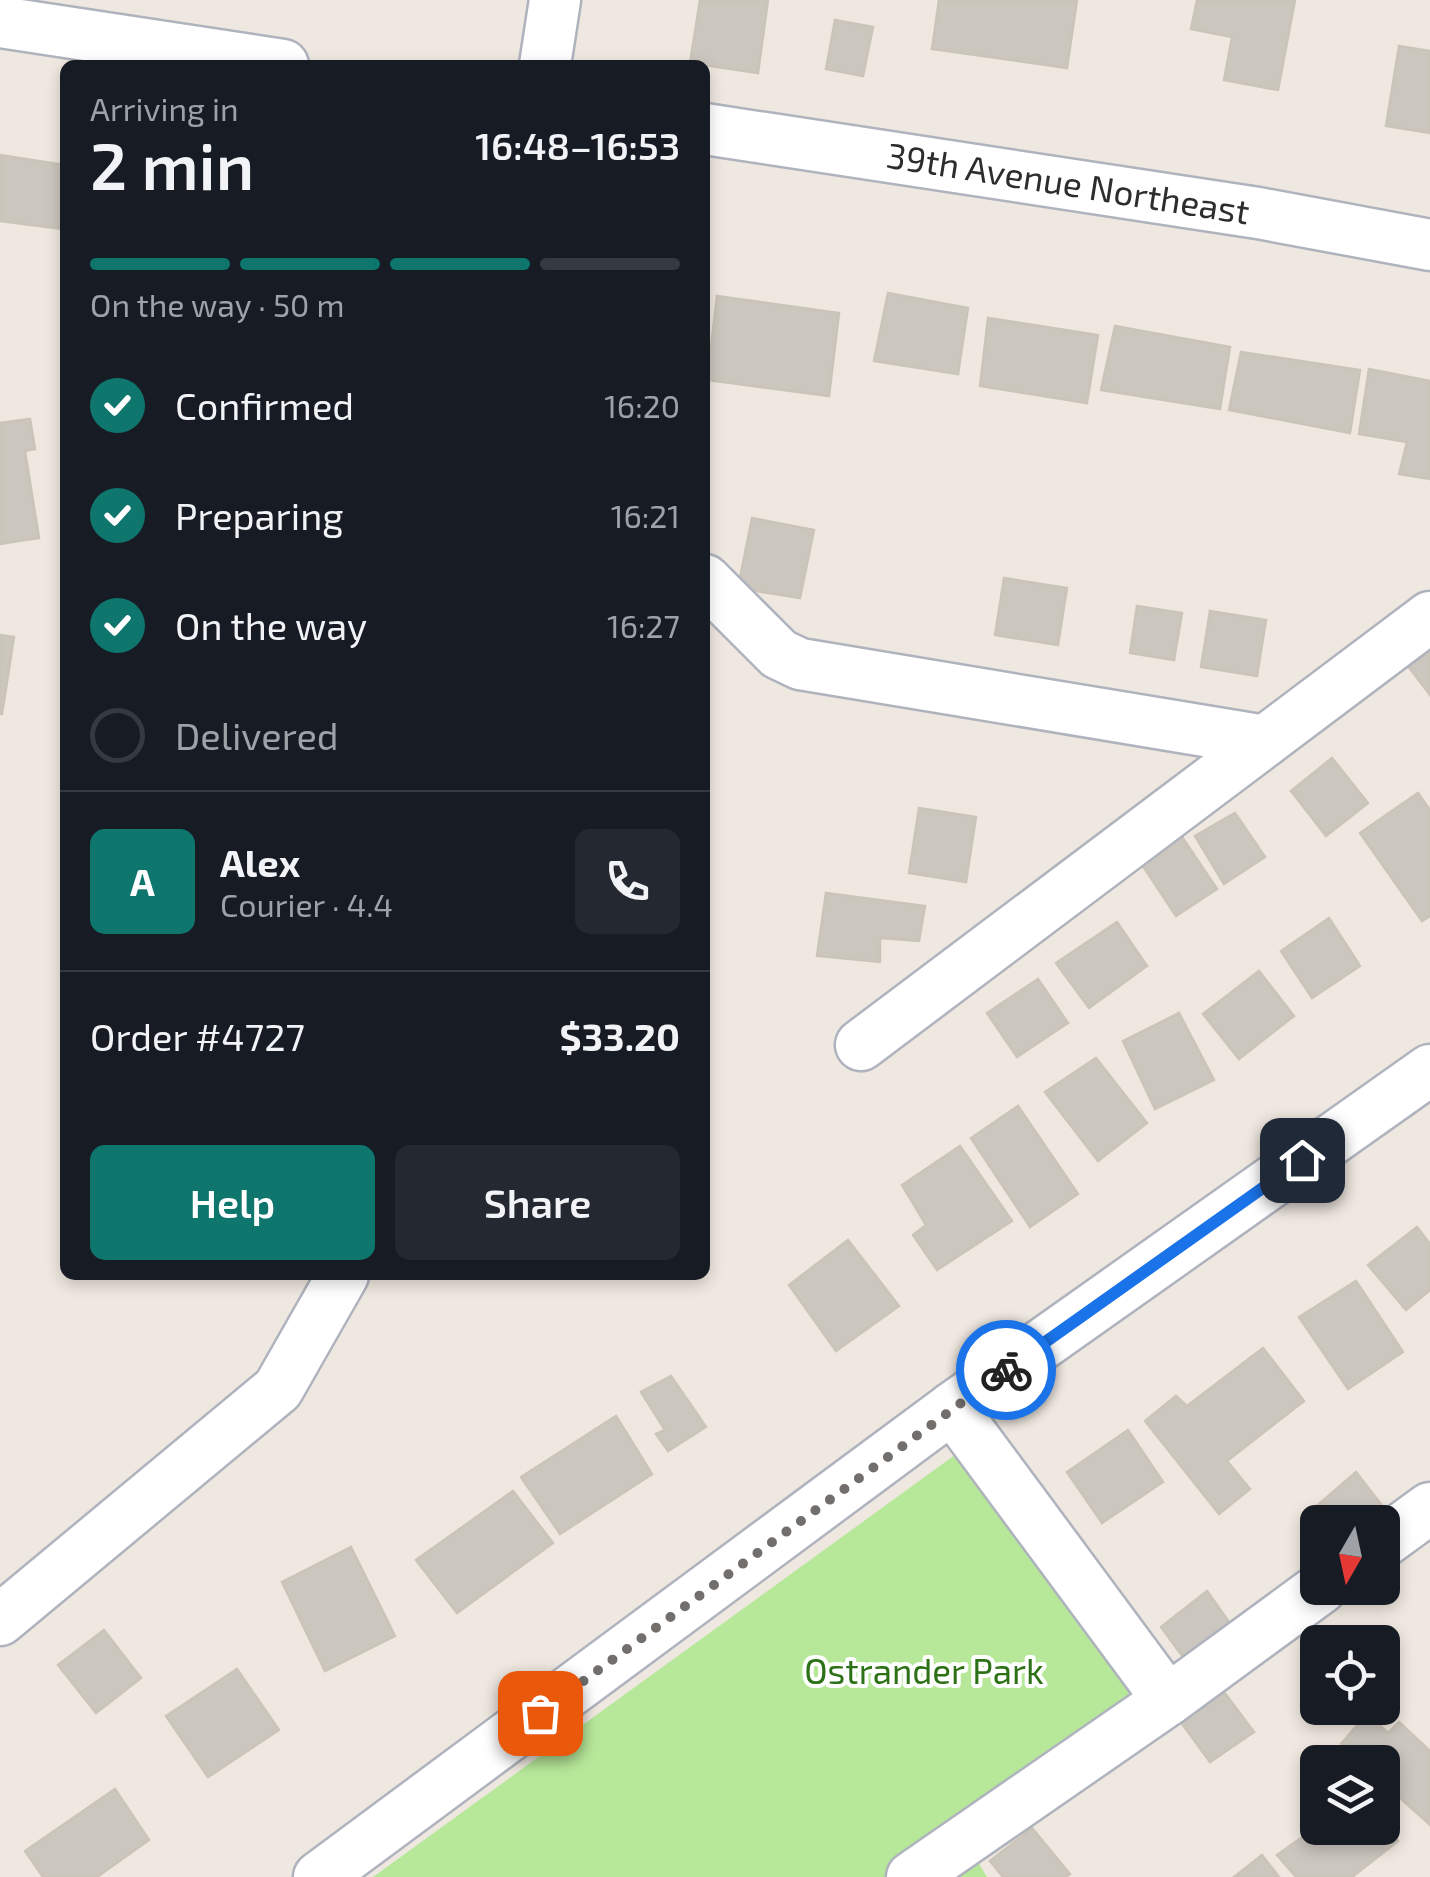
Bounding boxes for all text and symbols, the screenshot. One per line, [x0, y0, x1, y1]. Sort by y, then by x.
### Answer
text: Arriving in [90, 89, 239, 127]
text: 16:48–16:53 [475, 122, 680, 168]
text: 2 min [90, 125, 254, 203]
street label: 39th Avenue Northeast [884, 133, 1253, 231]
text: On the way · 50 m [90, 285, 345, 323]
icon: check [90, 378, 145, 433]
text: Confirmed [175, 382, 354, 428]
text: 16:20 [604, 386, 680, 424]
icon: check [90, 488, 145, 543]
text: Preparing [175, 492, 343, 538]
text: 16:21 [611, 496, 680, 534]
icon: check [90, 598, 145, 653]
text: On the way [175, 602, 367, 648]
text: 16:27 [607, 606, 680, 644]
text: Delivered [175, 712, 339, 758]
button: phone [575, 829, 680, 934]
text: Alex [220, 839, 300, 885]
text: A [130, 858, 155, 904]
text: Courier · 4.4 [220, 885, 393, 923]
text: Order #4727 [90, 1013, 305, 1059]
text: $33.20 [560, 1013, 680, 1059]
pin [1260, 1118, 1345, 1203]
icon: home [1275, 1133, 1330, 1188]
button: Help [90, 1145, 375, 1260]
button: Share [395, 1145, 680, 1260]
courier [956, 1320, 1056, 1420]
icon: bike [979, 1343, 1034, 1398]
north arrow [1300, 1505, 1400, 1605]
map controls [1300, 1505, 1400, 1845]
button: locate [1300, 1625, 1400, 1725]
park label: Ostrander Park [804, 1649, 1044, 1691]
pin [498, 1671, 583, 1756]
icon: bag [513, 1686, 568, 1741]
button: layers [1300, 1745, 1400, 1845]

